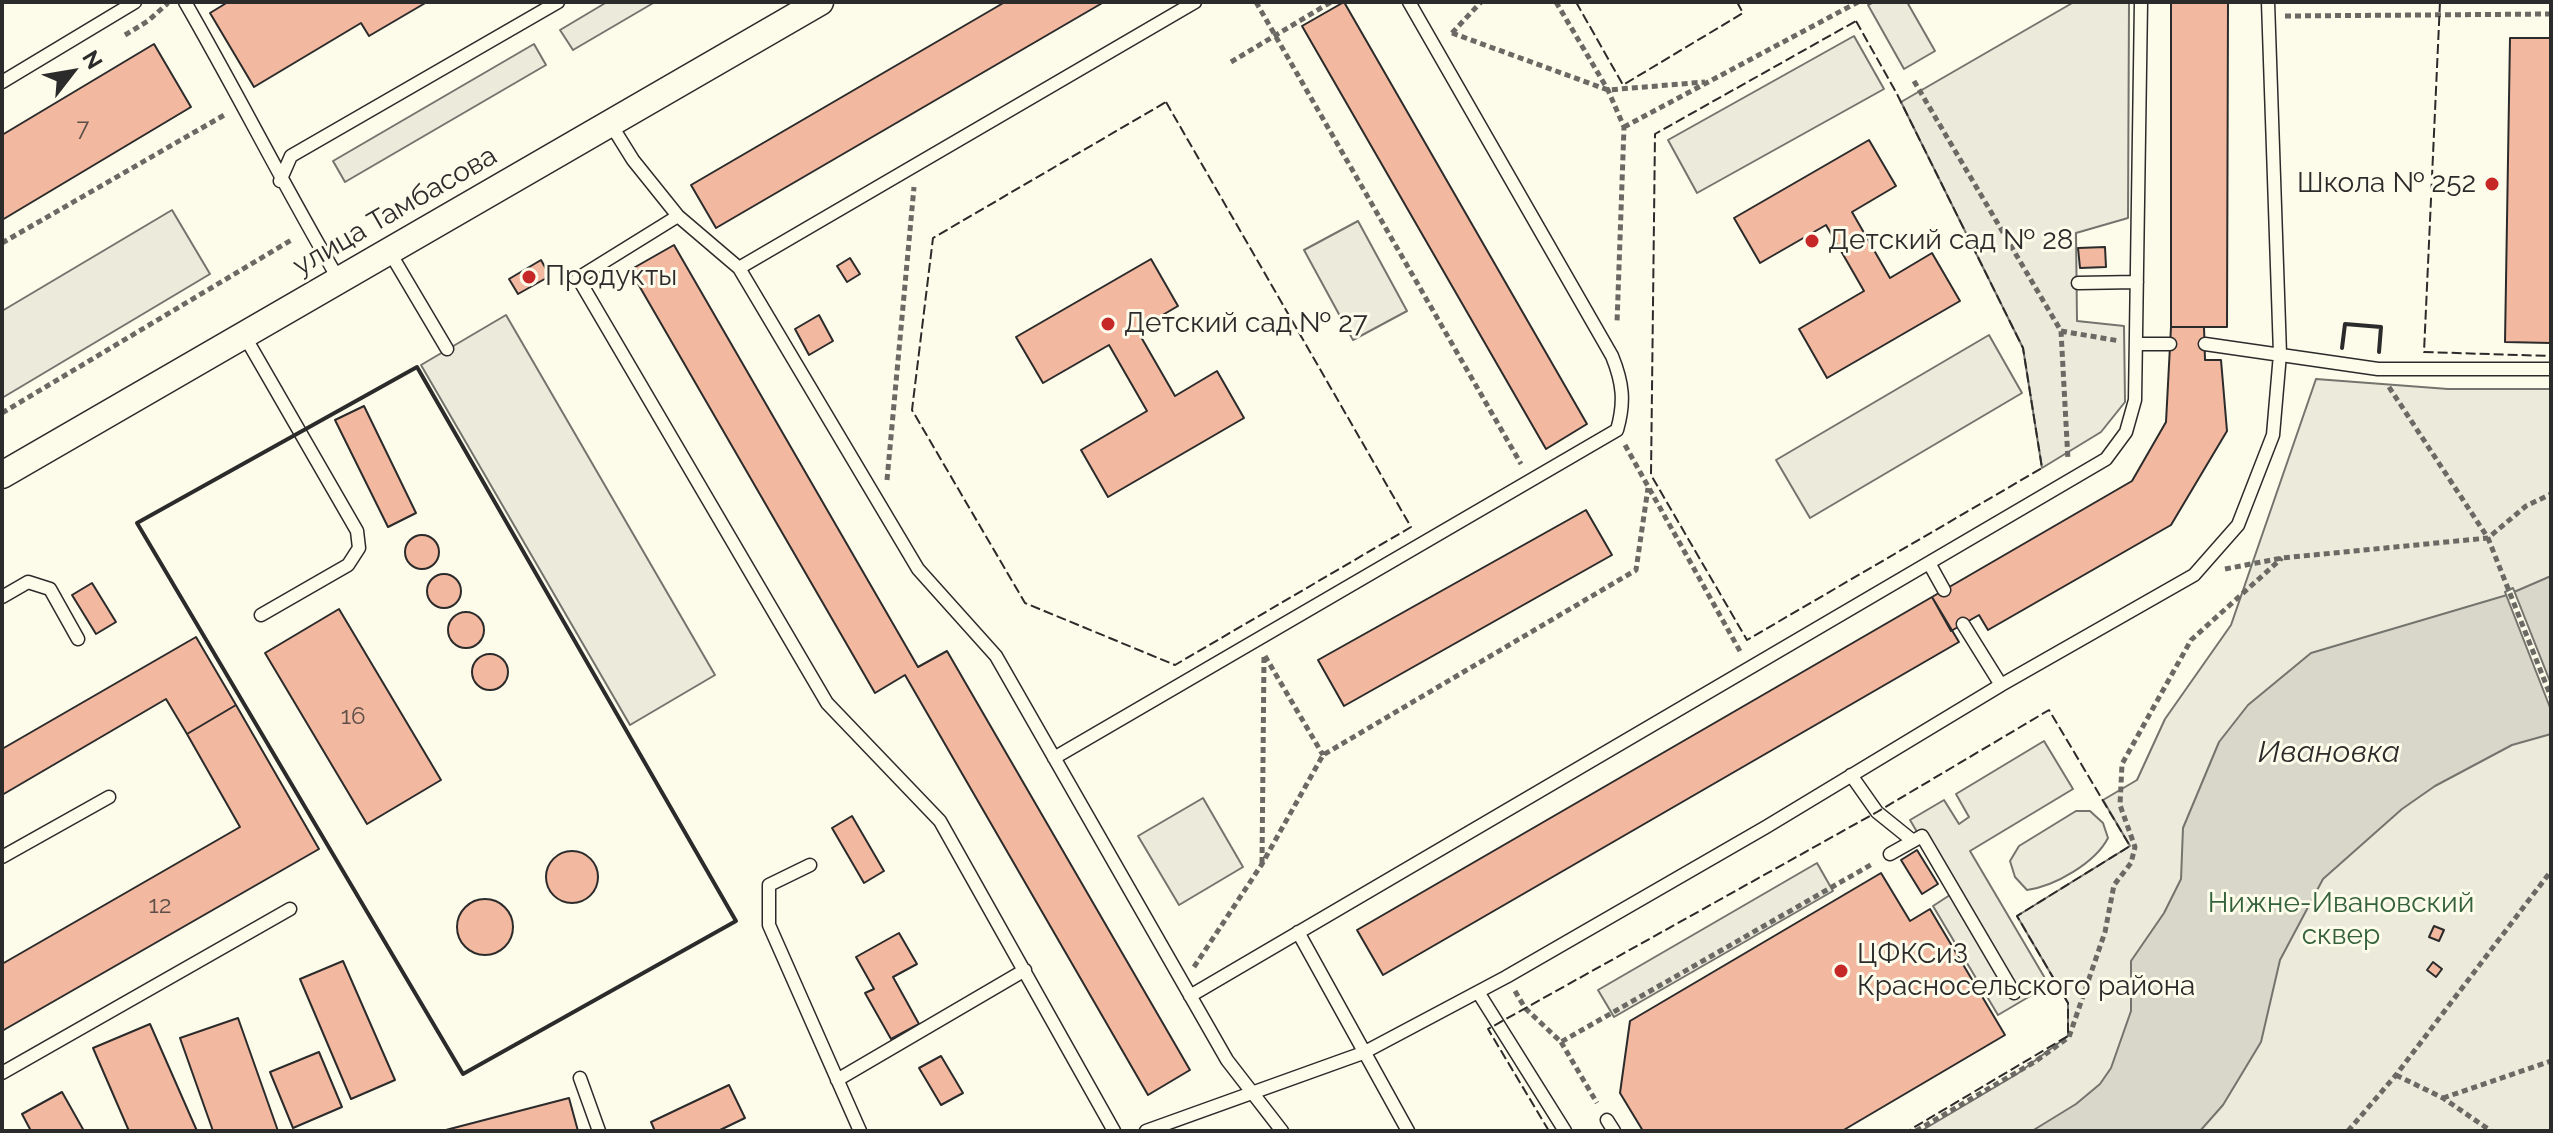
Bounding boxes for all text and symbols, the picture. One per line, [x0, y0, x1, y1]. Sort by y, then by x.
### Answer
north arrow [32, 32, 112, 112]
text: N [77, 46, 108, 74]
house number: 7 [77, 115, 89, 143]
street label: улица Тамбасова [287, 139, 503, 283]
place label: Школа № 252 [2297, 167, 2476, 201]
marker: Школа № 252 [2483, 175, 2501, 193]
place label: Детский сад № 28 [1828, 224, 2073, 258]
marker: Детский сад № 28 [1803, 232, 1821, 250]
place label: Продукты [545, 260, 677, 294]
marker: Продукты [520, 268, 538, 286]
place label: Детский сад № 27 [1124, 307, 1368, 341]
marker: Детский сад № 27 [1099, 315, 1117, 333]
house number: 16 [341, 703, 365, 731]
water label: Ивановка [2258, 735, 2400, 771]
park label: Нижне-Ивановский сквер [2208, 887, 2474, 953]
house number: 12 [149, 892, 171, 920]
place label: ЦФКСиЗ Красносельского района [1857, 938, 2195, 1004]
marker: ЦФКСиЗ Красносельского района [1832, 962, 1850, 980]

